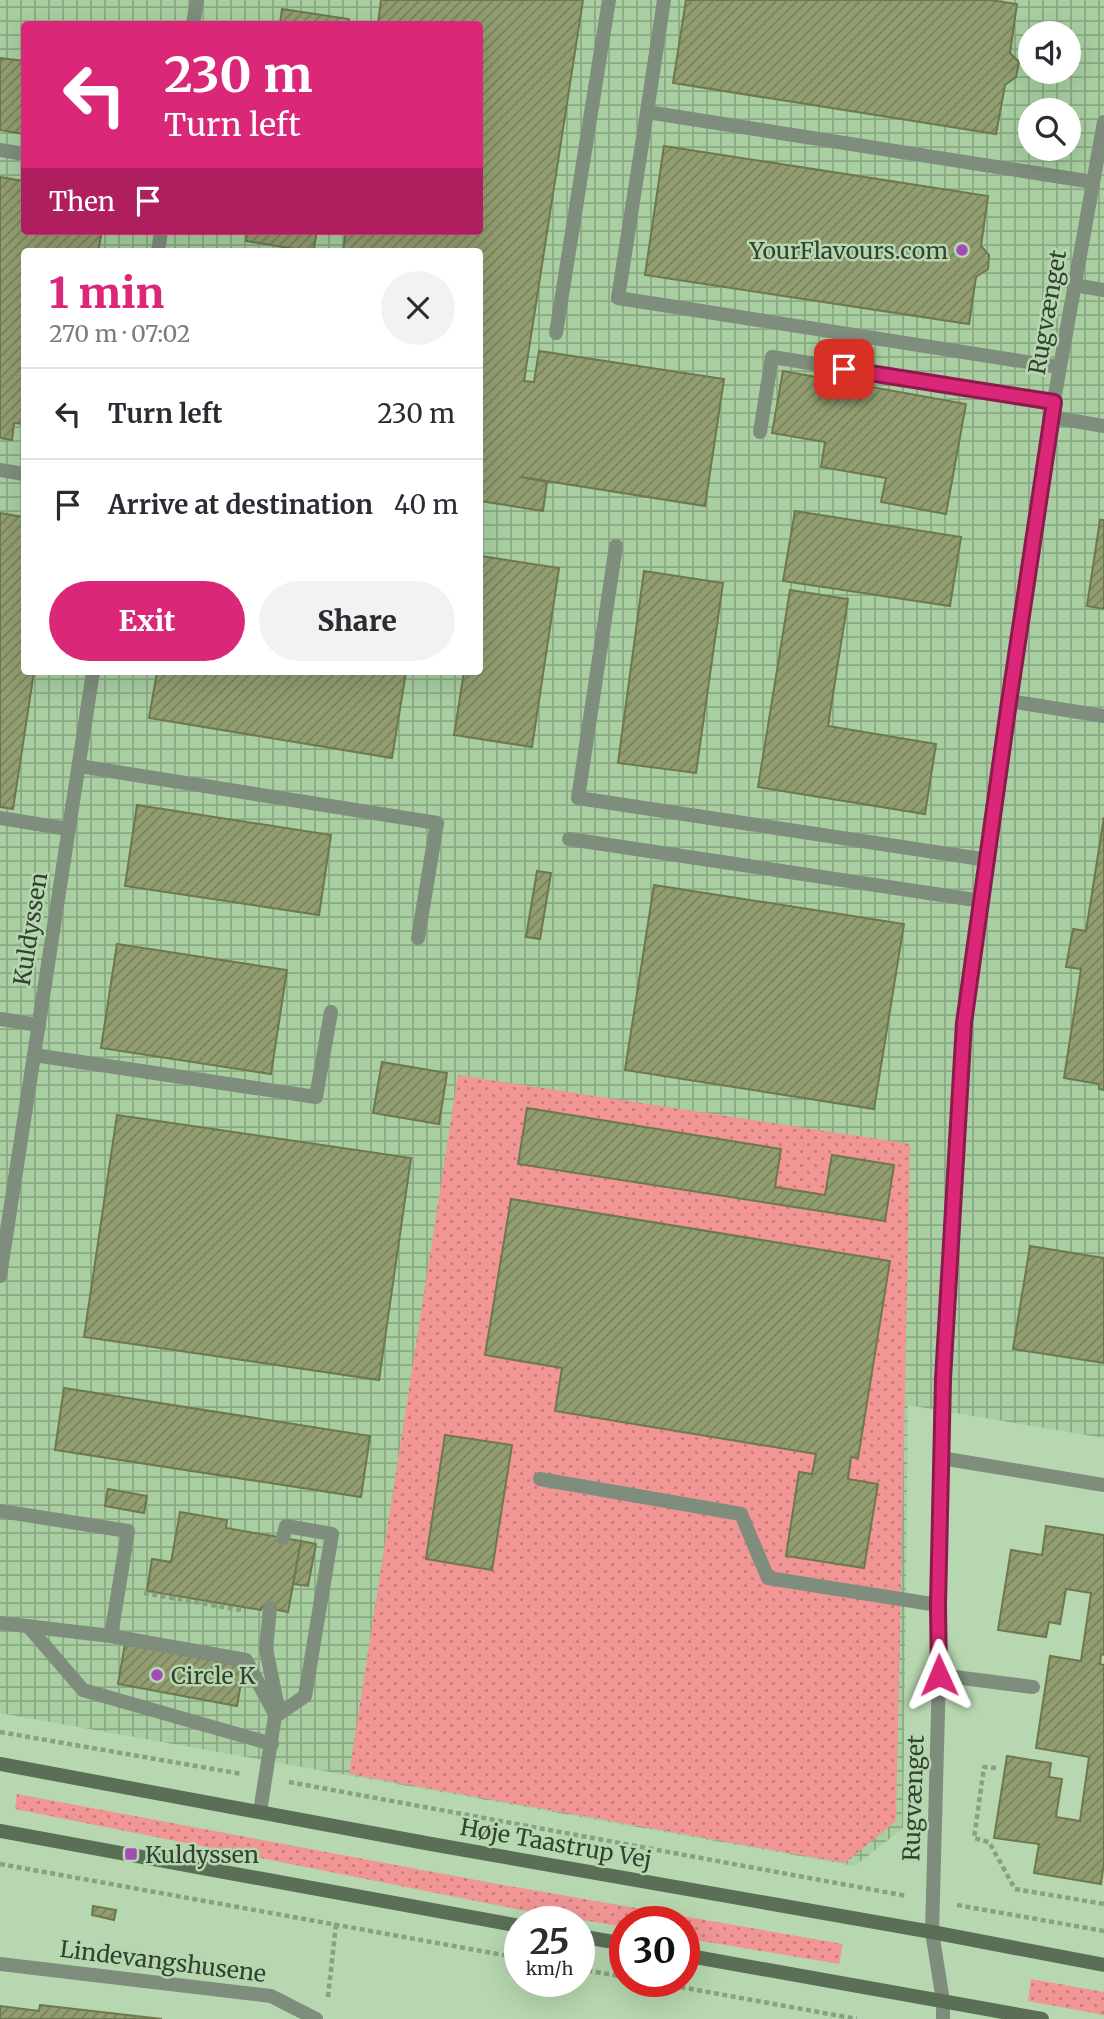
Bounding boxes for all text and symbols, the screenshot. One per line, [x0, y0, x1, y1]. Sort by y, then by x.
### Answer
map controls [1018, 21, 1081, 161]
button: sound [1018, 21, 1081, 84]
text: 230 m [164, 44, 312, 105]
icon: left [49, 49, 140, 140]
button: search [1018, 98, 1081, 161]
text: Turn left [164, 105, 301, 145]
icon: arrive [129, 182, 167, 220]
text: Then [49, 185, 115, 218]
place label: YourFlavours.com [749, 236, 948, 265]
marker: YourFlavours.com [954, 242, 970, 258]
street label: Rugvænget [1022, 247, 1072, 377]
text: 1 min [49, 267, 164, 319]
button: close [381, 271, 455, 345]
text: 270 m · 07:02 [49, 319, 190, 348]
pin [814, 339, 874, 399]
icon: arrive [825, 350, 863, 388]
icon: left [49, 395, 87, 433]
text: Turn left [108, 397, 222, 430]
text: 230 m [377, 397, 455, 430]
icon: arrive [49, 486, 87, 524]
text: Arrive at destination [108, 488, 373, 521]
text: 40 m [394, 488, 458, 521]
button: Exit [49, 581, 245, 661]
button: Share [259, 581, 455, 661]
street label: Kuldyssen [7, 870, 53, 988]
position arrow [902, 1638, 976, 1712]
place label: Circle K [171, 1661, 256, 1690]
marker: Circle K [149, 1667, 165, 1683]
street label: Rugvænget [896, 1734, 930, 1862]
street label: Høje Taastrup Vej [458, 1812, 654, 1874]
place label: Kuldyssen [145, 1840, 259, 1869]
marker: Kuldyssen [123, 1846, 139, 1862]
speed limit sign: 30 [609, 1906, 700, 1997]
text: 25 [529, 1920, 570, 1964]
street label: Lindevangshusene [58, 1934, 268, 1988]
text: km/h [526, 1957, 573, 1980]

